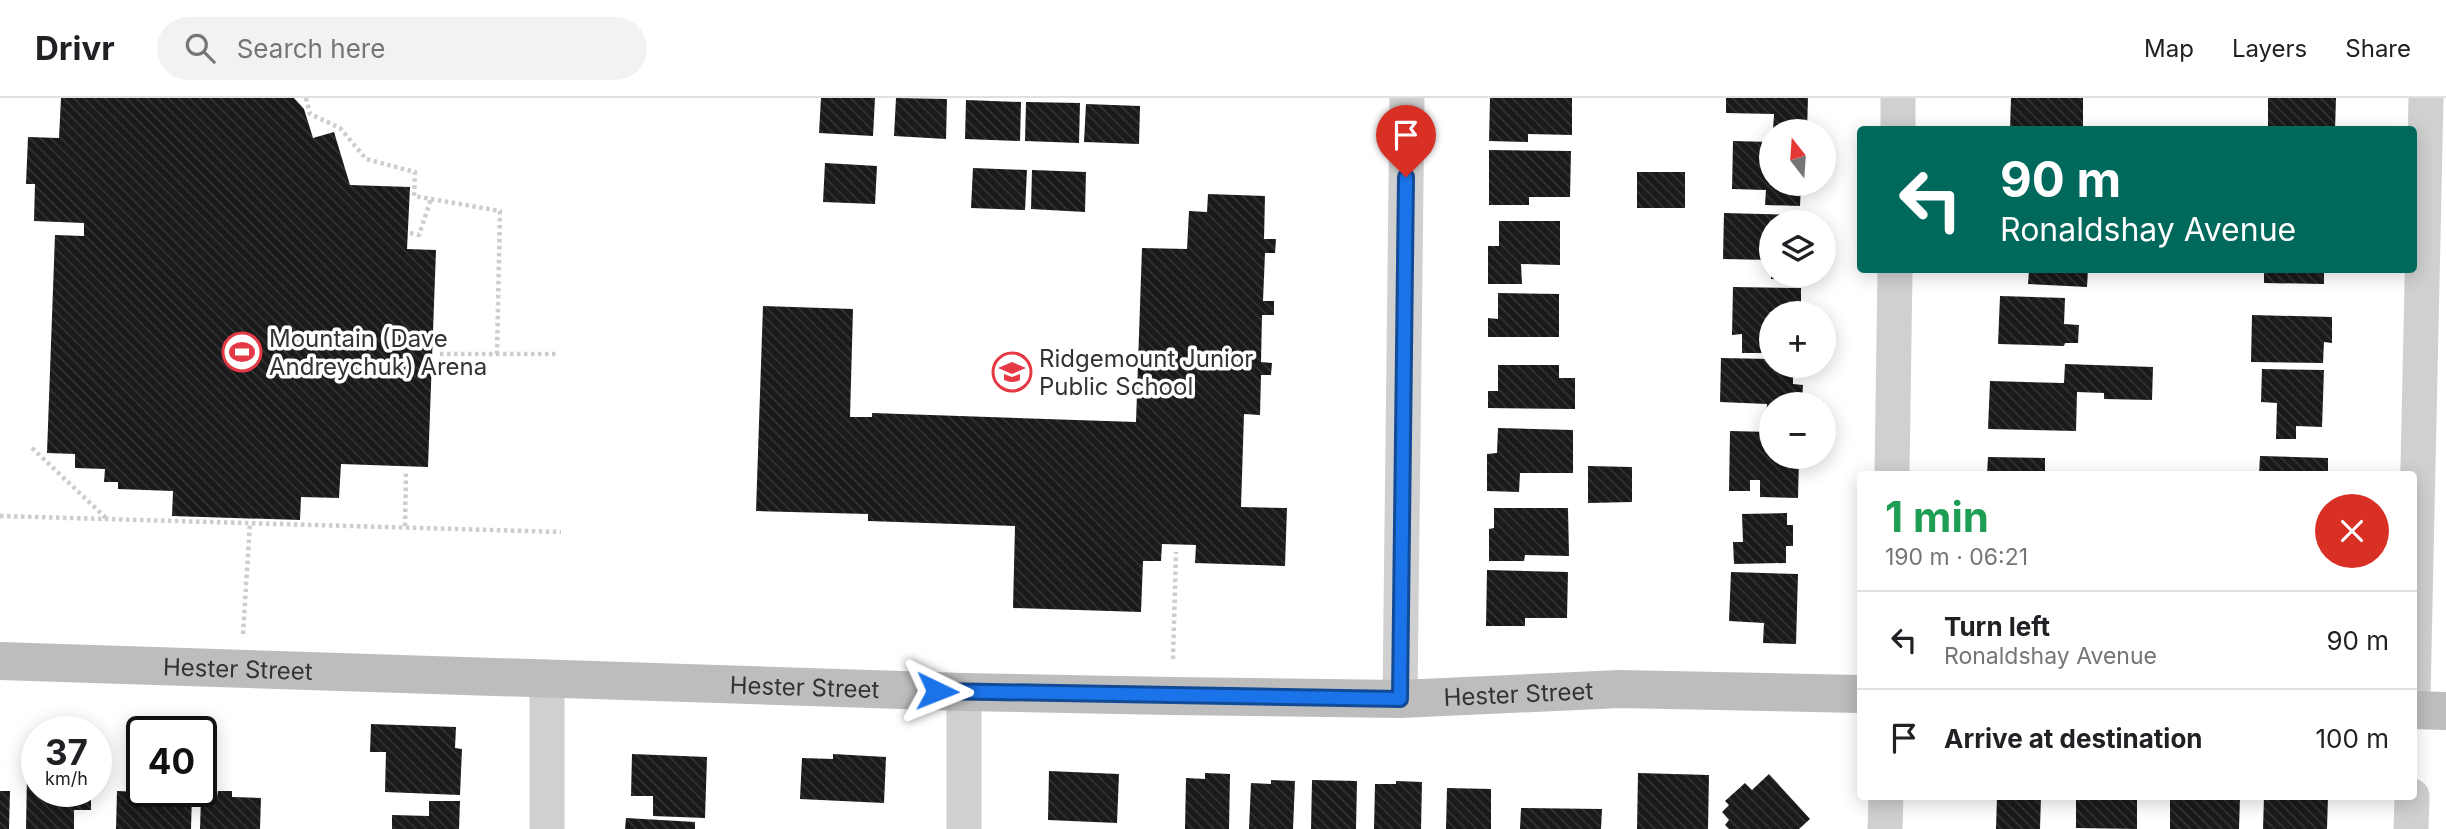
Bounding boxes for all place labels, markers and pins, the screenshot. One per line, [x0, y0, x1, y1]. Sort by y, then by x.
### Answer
pin [1376, 105, 1436, 177]
place label: Mountain (Dave Andreychuk) Arena [269, 324, 487, 381]
sports icon: Mountain (Dave Andreychuk) Arena [221, 331, 263, 373]
place label: Ridgemount Junior Public School [1039, 344, 1253, 401]
school or university icon: Ridgemount Junior Public School [991, 351, 1033, 393]

